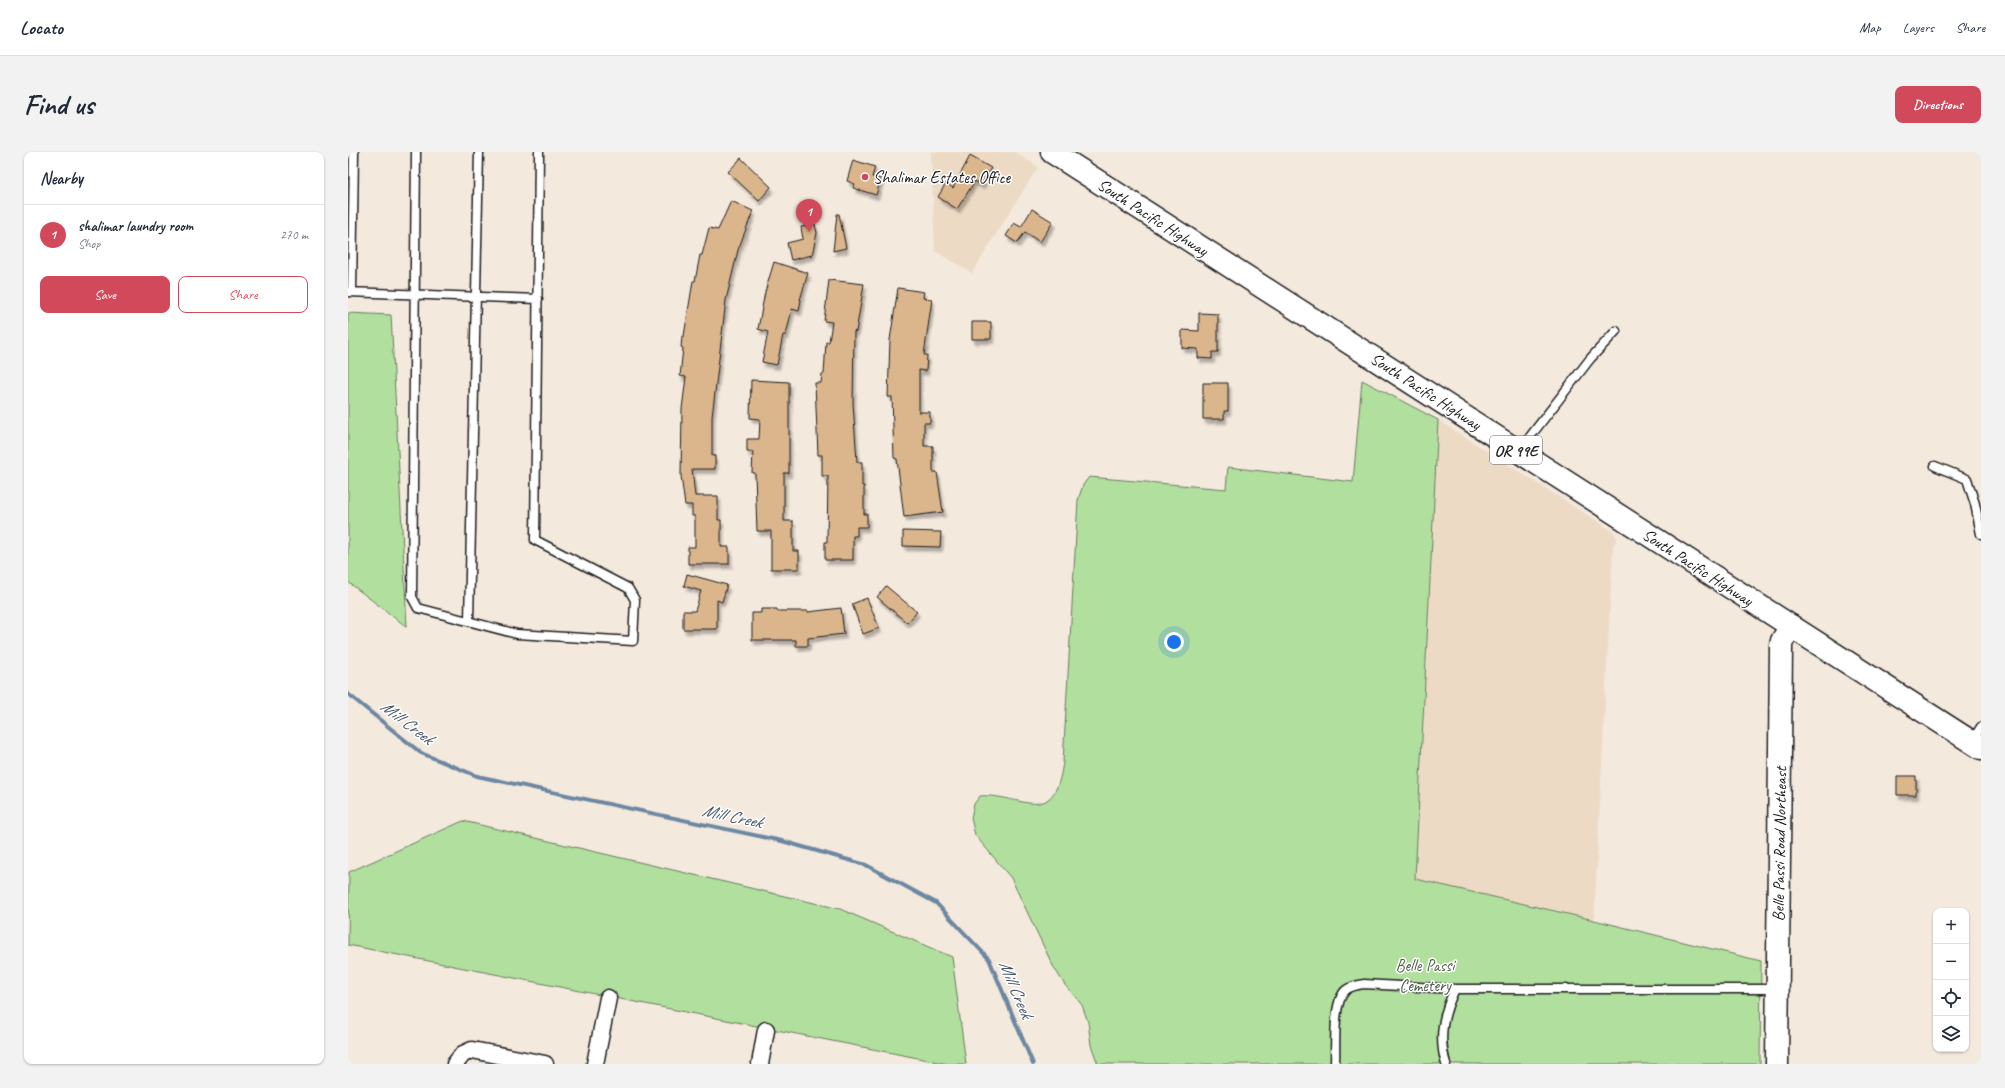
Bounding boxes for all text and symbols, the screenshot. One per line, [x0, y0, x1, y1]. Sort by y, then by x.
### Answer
text: Locato [20, 16, 63, 40]
text: Map [1859, 19, 1881, 36]
text: Layers [1903, 19, 1934, 36]
text: Share [1956, 19, 1985, 36]
button: Directions [1895, 86, 1981, 123]
text: Find us [24, 87, 94, 122]
place label: Shalimar Estates Office [873, 167, 1011, 188]
text: Nearby [40, 168, 83, 189]
marker: Shalimar Estates Office [860, 172, 870, 182]
street label: South Pacific Highway [1094, 174, 1213, 262]
pin: 1 [796, 199, 822, 232]
text: shalimar laundry room [78, 217, 193, 236]
text: 1 [50, 227, 56, 243]
text: 270 m [280, 227, 308, 243]
text: Shop [78, 236, 100, 252]
button: Save [40, 276, 170, 313]
button: Share [178, 276, 308, 313]
street label: South Pacific Highway [1367, 348, 1486, 436]
road number: OR 99E [1490, 436, 1542, 464]
street label: South Pacific Highway [1639, 524, 1758, 612]
your location [1164, 632, 1184, 652]
water label: Mill Creek [376, 695, 440, 751]
street label: Belle Passi Road Northeast [1768, 764, 1791, 921]
water label: Mill Creek [700, 799, 767, 834]
map controls [1933, 908, 1969, 1052]
button: + [1933, 908, 1969, 944]
button: − [1933, 944, 1969, 980]
park label: Belle Passi Cemetery [1396, 955, 1456, 996]
water label: Mill Creek [994, 957, 1039, 1024]
button: locate [1933, 980, 1969, 1016]
button: layers [1933, 1016, 1969, 1052]

